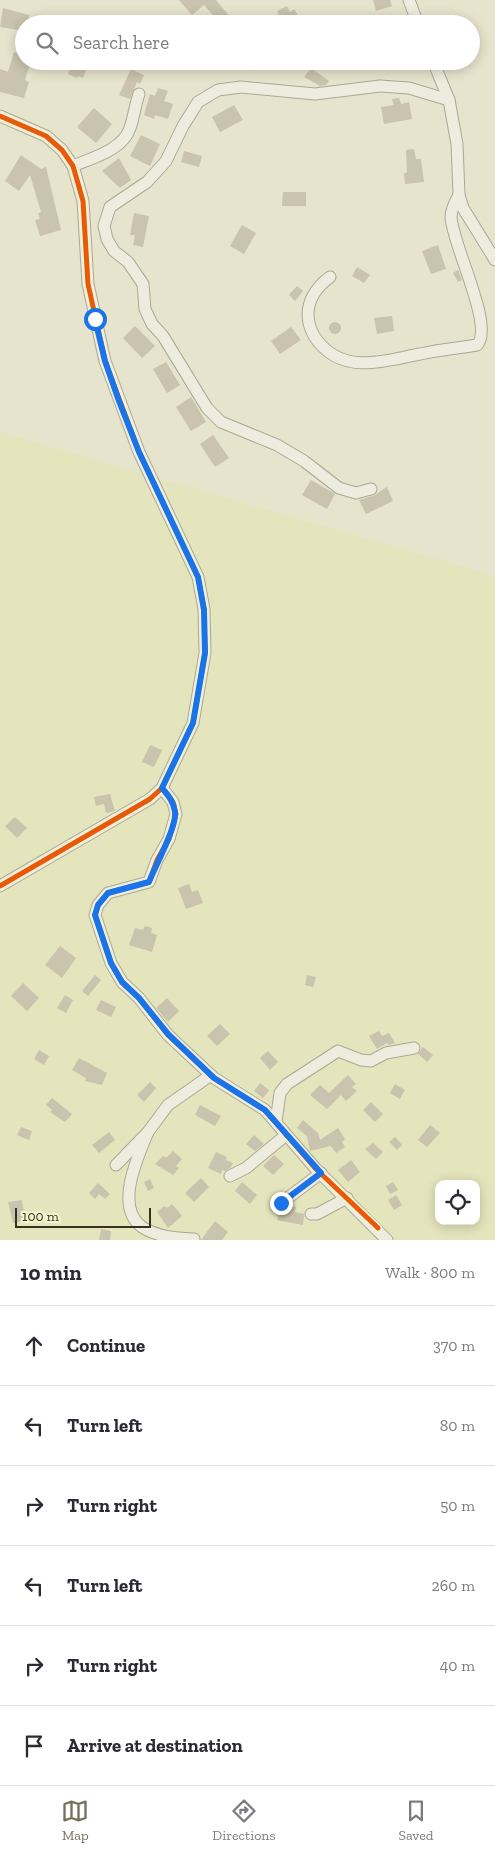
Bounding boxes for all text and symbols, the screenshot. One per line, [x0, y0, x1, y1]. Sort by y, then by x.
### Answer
search box [15, 15, 480, 70]
icon: search [33, 29, 61, 57]
text: Search here [73, 31, 169, 54]
route start [84, 308, 107, 331]
map controls [435, 1180, 480, 1225]
button: locate [435, 1180, 480, 1225]
route end [270, 1192, 293, 1215]
scale bar [15, 1205, 151, 1228]
text: 100 m [22, 1208, 59, 1225]
text: 10 min [20, 1260, 82, 1285]
text: Walk · 800 m [385, 1263, 475, 1282]
icon: ahead [20, 1332, 48, 1360]
text: Continue [67, 1334, 145, 1357]
text: 370 m [433, 1336, 475, 1355]
icon: left [20, 1412, 48, 1440]
text: Turn left [67, 1414, 142, 1437]
text: 80 m [440, 1416, 475, 1435]
icon: right [20, 1492, 48, 1520]
text: Turn right [67, 1494, 157, 1517]
text: 50 m [440, 1496, 475, 1515]
icon: left [20, 1572, 48, 1600]
text: Turn left [67, 1574, 142, 1597]
text: 260 m [432, 1576, 475, 1595]
icon: right [20, 1652, 48, 1680]
text: Turn right [67, 1654, 157, 1677]
text: 40 m [440, 1656, 475, 1675]
icon: arrive [20, 1732, 48, 1760]
text: Arrive at destination [67, 1734, 243, 1757]
tab: Map [61, 1797, 89, 1844]
tab: Directions [212, 1797, 276, 1844]
tab: Saved [398, 1797, 434, 1844]

